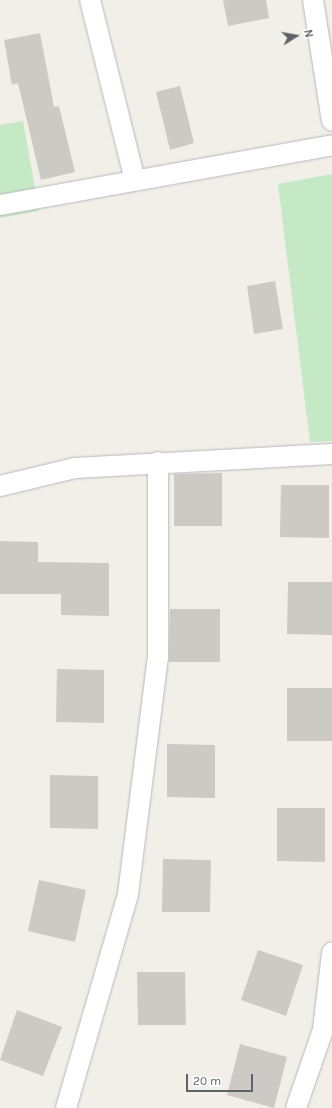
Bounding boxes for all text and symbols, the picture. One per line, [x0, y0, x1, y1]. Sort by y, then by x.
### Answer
north arrow [276, 16, 316, 56]
text: N [301, 28, 315, 39]
scale bar [188, 1066, 255, 1092]
text: 20 m [193, 1074, 221, 1088]

